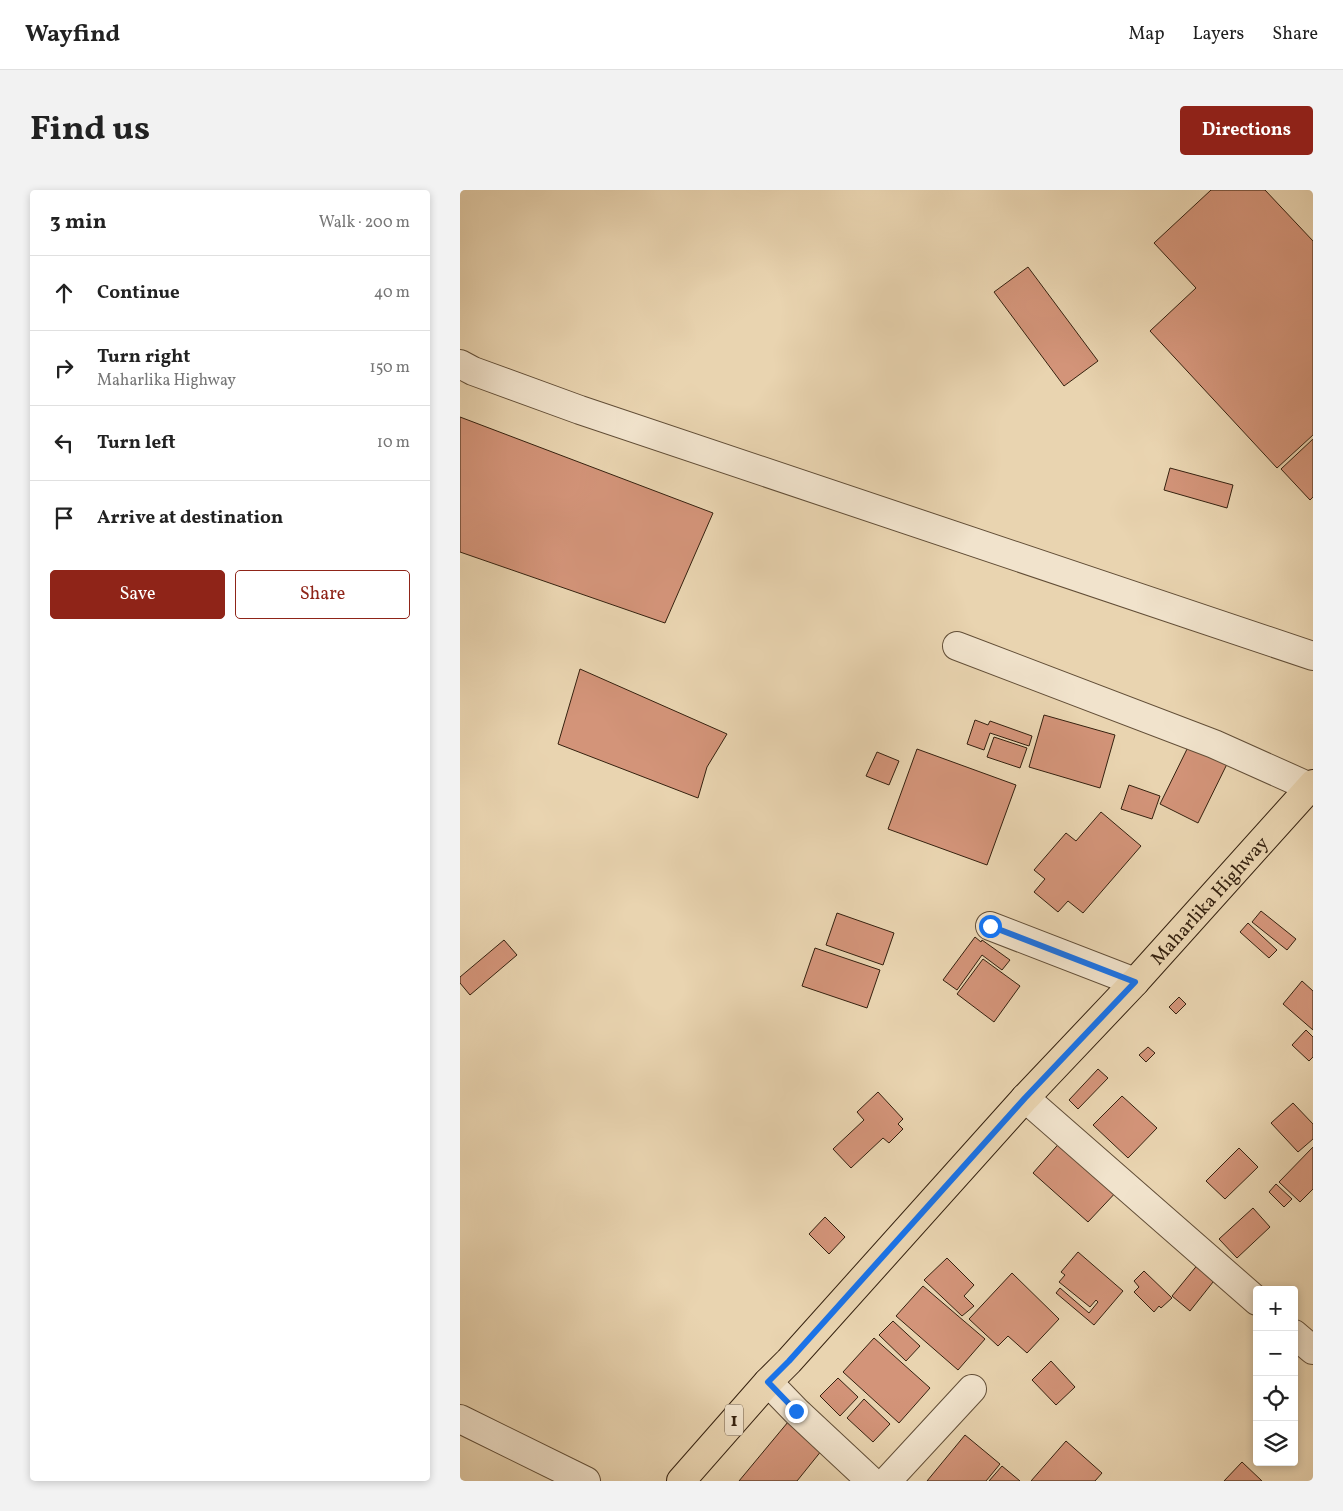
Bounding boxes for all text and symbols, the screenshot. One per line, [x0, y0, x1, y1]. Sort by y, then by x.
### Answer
text: Wayfind [25, 18, 120, 52]
text: Map [1128, 22, 1164, 47]
text: Layers [1192, 22, 1244, 47]
text: Share [1272, 22, 1318, 47]
text: Find us [30, 106, 150, 154]
button: Directions [1180, 106, 1313, 155]
text: 3 min [50, 208, 106, 237]
text: Walk · 200 m [319, 212, 410, 234]
icon: ahead [50, 279, 78, 307]
text: Continue [97, 280, 180, 306]
text: 40 m [374, 282, 410, 304]
text: Turn right [97, 344, 190, 370]
icon: right [50, 354, 78, 382]
text: 150 m [369, 357, 410, 379]
text: Maharlika Highway [97, 370, 236, 392]
icon: left [50, 429, 78, 457]
text: Turn left [97, 430, 176, 456]
text: 10 m [377, 432, 410, 454]
icon: arrive [50, 504, 78, 532]
text: Arrive at destination [97, 505, 283, 531]
button: Save [50, 570, 225, 619]
button: Share [235, 570, 410, 619]
street label: Maharlika Highway [1145, 831, 1275, 971]
route start [979, 915, 1002, 938]
map controls [1253, 1286, 1298, 1466]
button: + [1253, 1286, 1298, 1331]
button: − [1253, 1331, 1298, 1376]
button: locate [1253, 1376, 1298, 1421]
route end [785, 1400, 808, 1423]
road number: 1 [725, 1404, 743, 1436]
button: layers [1253, 1421, 1298, 1466]

